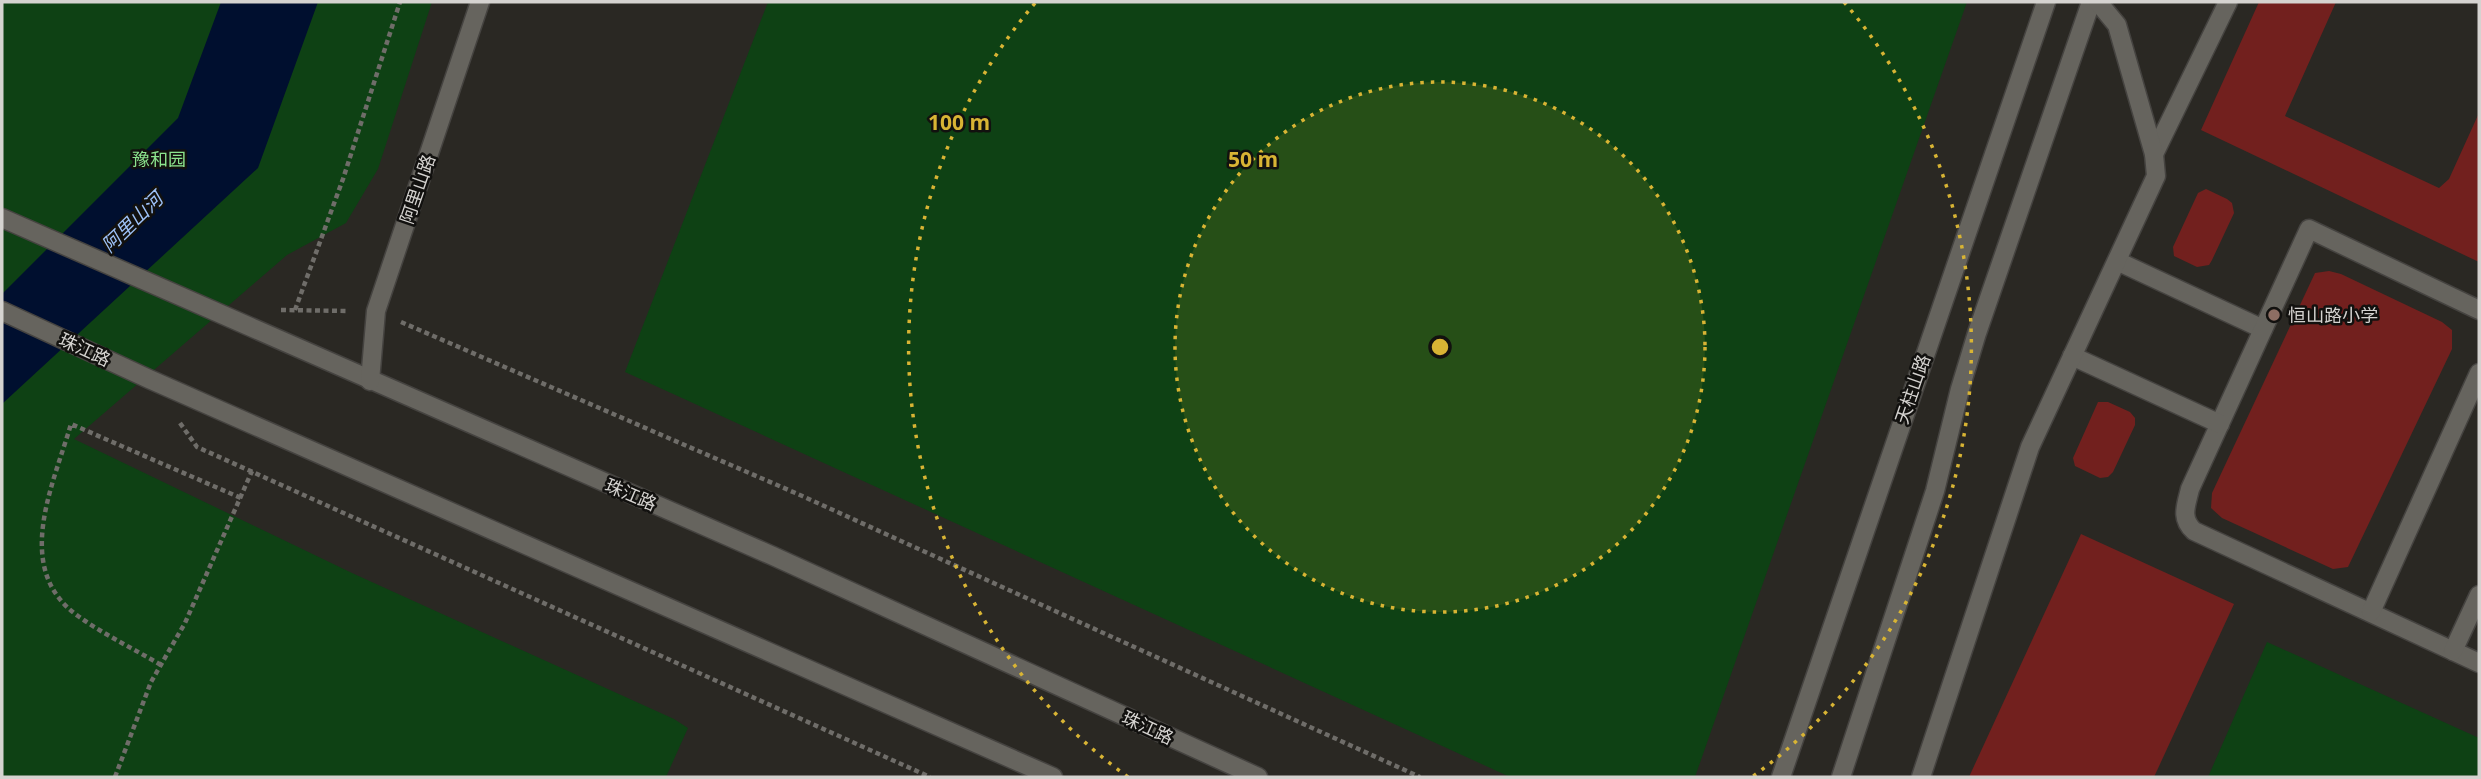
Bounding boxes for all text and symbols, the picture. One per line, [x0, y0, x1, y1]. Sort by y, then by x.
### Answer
text: 100 m [928, 108, 990, 136]
text: 50 m [1228, 145, 1278, 173]
park label: 豫和园 [132, 147, 186, 171]
street label: 阿里山路 [394, 151, 440, 227]
water label: 阿里山河 [96, 183, 171, 258]
place label: 恒山路小学 [2288, 303, 2378, 327]
marker: 恒山路小学 [2266, 307, 2282, 323]
street label: 珠江路 [55, 327, 115, 371]
centre of rings [1428, 335, 1452, 359]
street label: 天柱山路 [1889, 351, 1935, 427]
street label: 珠江路 [601, 472, 661, 516]
street label: 珠江路 [1118, 705, 1178, 749]

